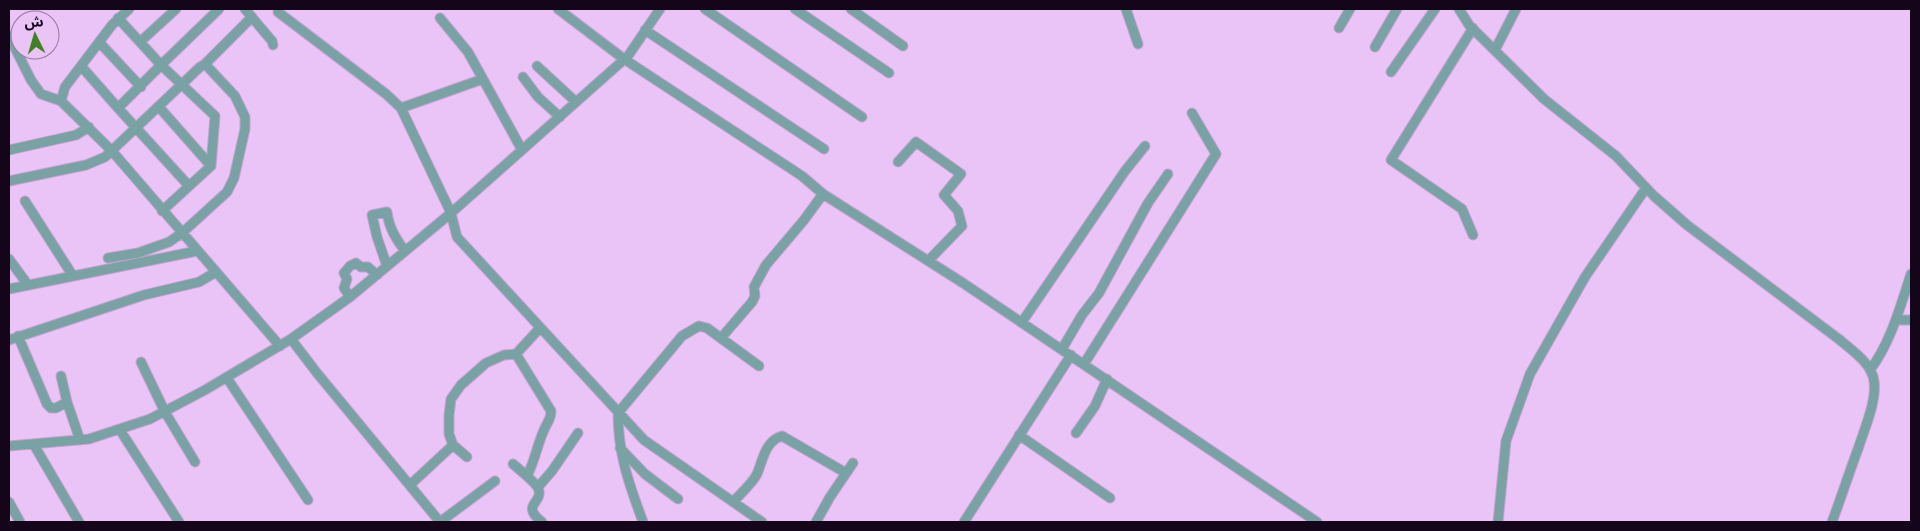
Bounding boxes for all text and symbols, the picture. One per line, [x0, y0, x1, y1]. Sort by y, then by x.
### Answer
north arrow [10, 10, 60, 60]
text: ش [24, 13, 44, 32]

